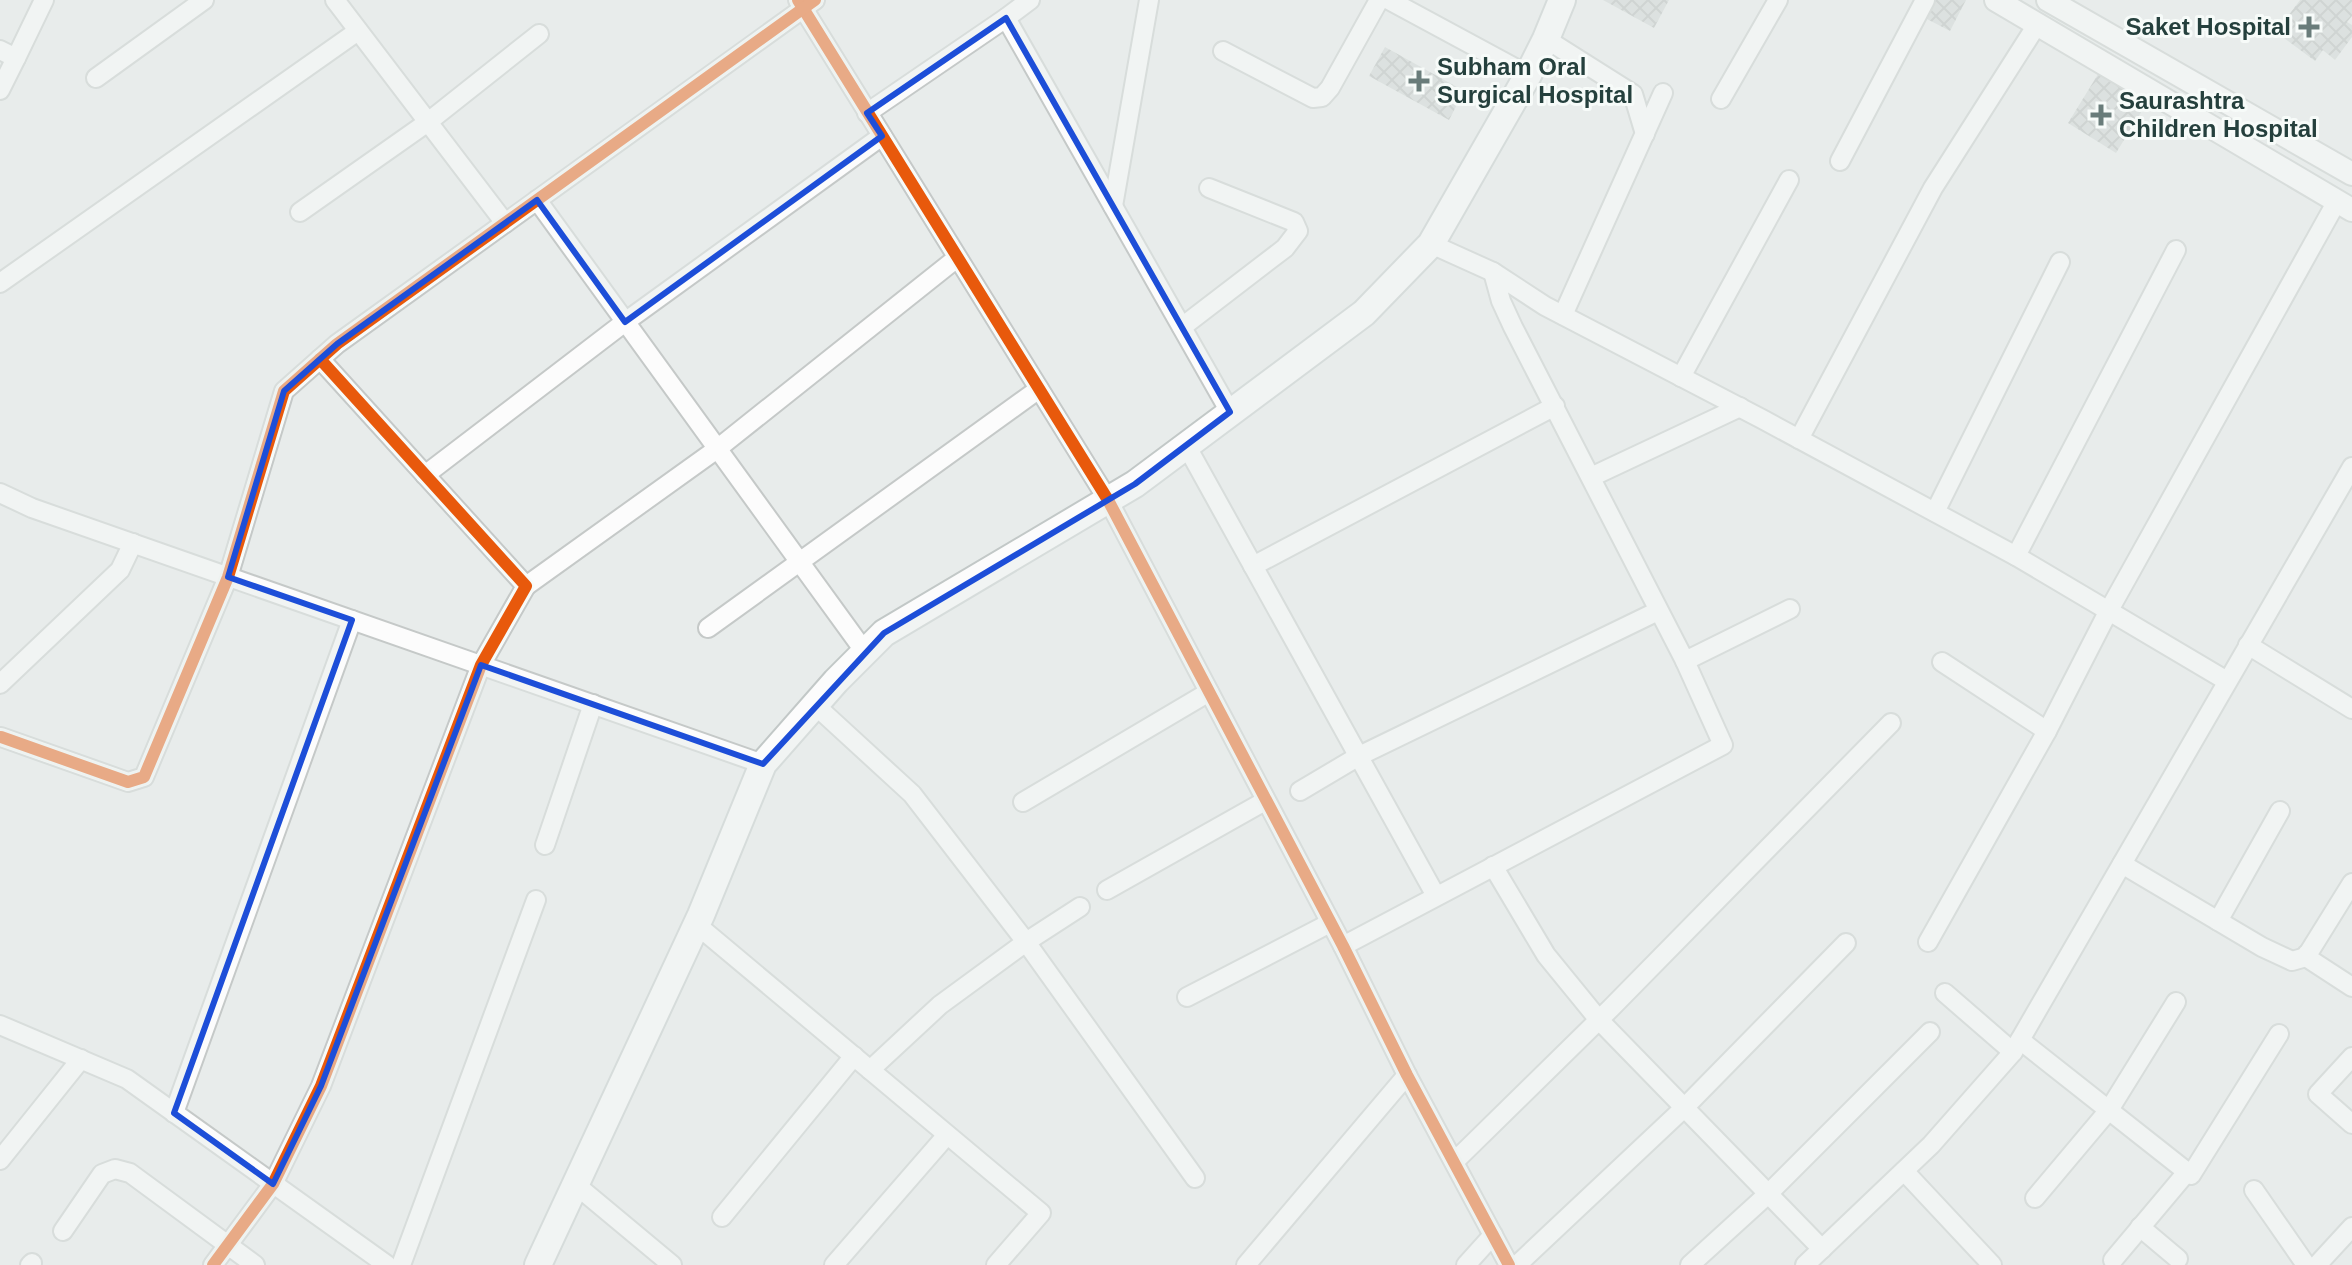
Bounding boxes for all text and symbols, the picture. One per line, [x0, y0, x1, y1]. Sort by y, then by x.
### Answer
place label: Saket Hospital [2126, 13, 2291, 40]
marker: Saket Hospital [2298, 16, 2320, 38]
place label: Subham Oral Surgical Hospital [1437, 53, 1633, 108]
marker: Subham Oral Surgical Hospital [1408, 70, 1430, 92]
place label: Saurashtra Children Hospital [2119, 87, 2318, 142]
marker: Saurashtra Children Hospital [2090, 104, 2112, 126]

